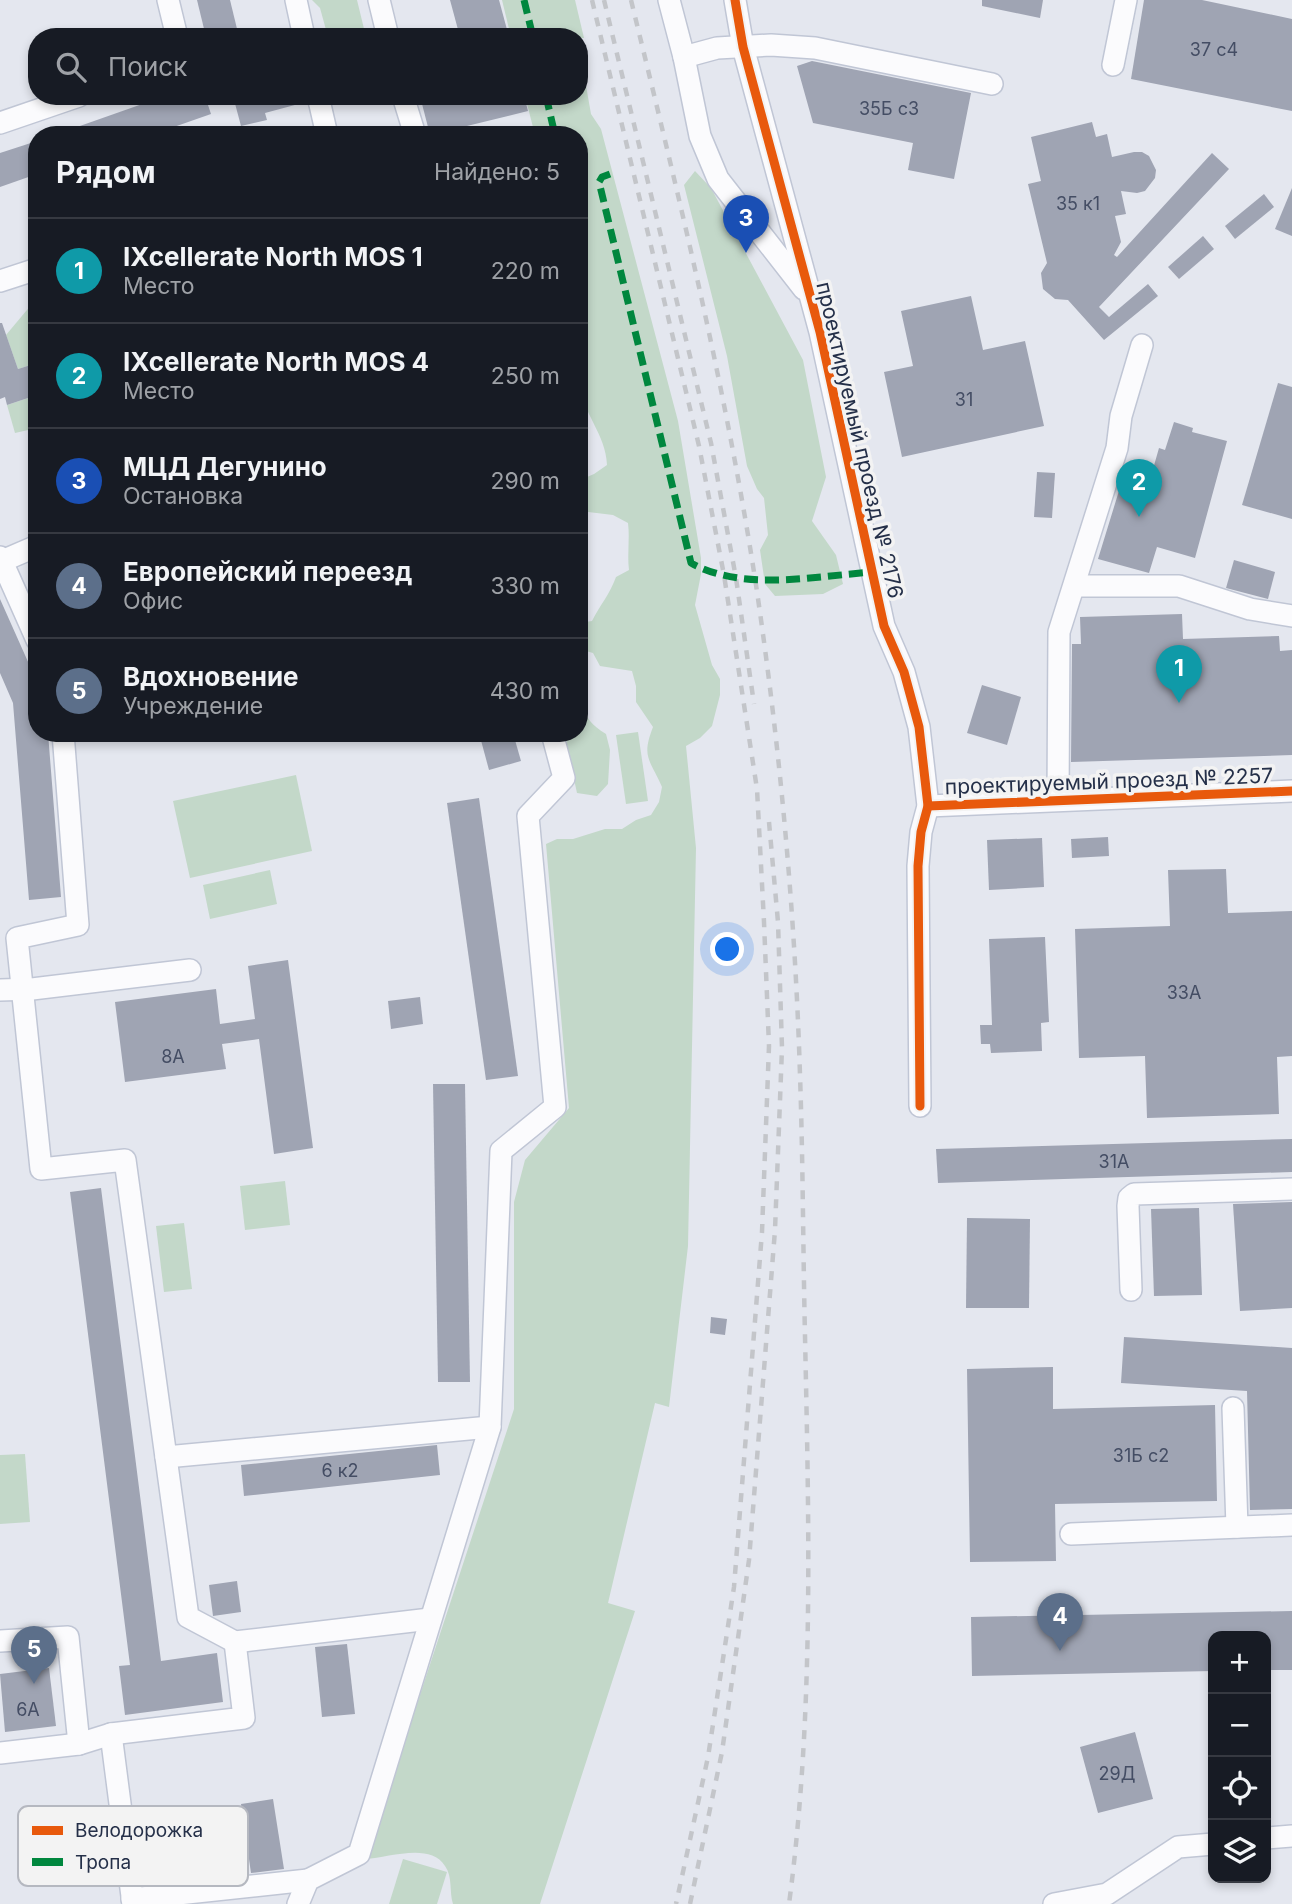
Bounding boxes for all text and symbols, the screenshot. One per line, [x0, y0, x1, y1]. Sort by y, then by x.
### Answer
search box [28, 28, 588, 105]
house number: 37 с4 [1190, 39, 1238, 60]
icon: search [52, 48, 90, 86]
text: Поиск [108, 51, 187, 82]
house number: 35Б с3 [859, 98, 919, 119]
text: Рядом [56, 154, 156, 190]
text: Найдено: 5 [434, 158, 560, 186]
house number: 35 к1 [1056, 193, 1100, 214]
pin: 3 [723, 195, 769, 253]
text: IXcellerate North MOS 1 [123, 241, 423, 272]
text: 1 [74, 257, 84, 285]
text: 220 m [491, 257, 560, 285]
text: Место [123, 272, 194, 300]
street label: проектируемый проезд № 2176 [811, 279, 909, 601]
text: IXcellerate North MOS 4 [123, 346, 429, 377]
text: 2 [72, 362, 86, 390]
text: 250 m [491, 362, 560, 390]
text: Место [123, 377, 194, 405]
house number: 31 [955, 389, 973, 410]
text: МЦД Дегунино [123, 451, 327, 482]
pin: 2 [1116, 459, 1162, 517]
text: 3 [72, 467, 86, 495]
text: 290 m [491, 467, 560, 495]
text: Остановка [123, 482, 243, 510]
text: Европейский переезд [123, 556, 412, 587]
text: 4 [71, 572, 87, 600]
text: 330 m [490, 572, 560, 600]
text: Офис [123, 587, 183, 615]
pin: 1 [1156, 645, 1202, 703]
text: Вдохновение [123, 661, 299, 692]
text: 5 [72, 677, 86, 705]
text: 430 m [490, 677, 560, 705]
text: Учреждение [123, 692, 263, 720]
street label: проектируемый проезд № 2257 [944, 763, 1274, 799]
your location [710, 932, 744, 966]
house number: 33А [1167, 982, 1201, 1003]
house number: 8А [161, 1046, 185, 1067]
house number: 31А [1099, 1151, 1129, 1172]
house number: 31Б с2 [1113, 1445, 1169, 1466]
house number: 6 к2 [322, 1460, 358, 1481]
pin: 4 [1037, 1593, 1083, 1651]
pin: 5 [11, 1626, 57, 1684]
map controls [1208, 1631, 1271, 1883]
button: + [1208, 1631, 1271, 1694]
button: − [1208, 1694, 1271, 1757]
house number: 6А [16, 1699, 40, 1720]
button: locate [1208, 1757, 1271, 1820]
house number: 29Д [1099, 1763, 1135, 1784]
legend [18, 1806, 248, 1886]
text: Велодорожка [75, 1819, 203, 1842]
button: layers [1208, 1820, 1271, 1883]
text: Тропа [75, 1851, 131, 1874]

